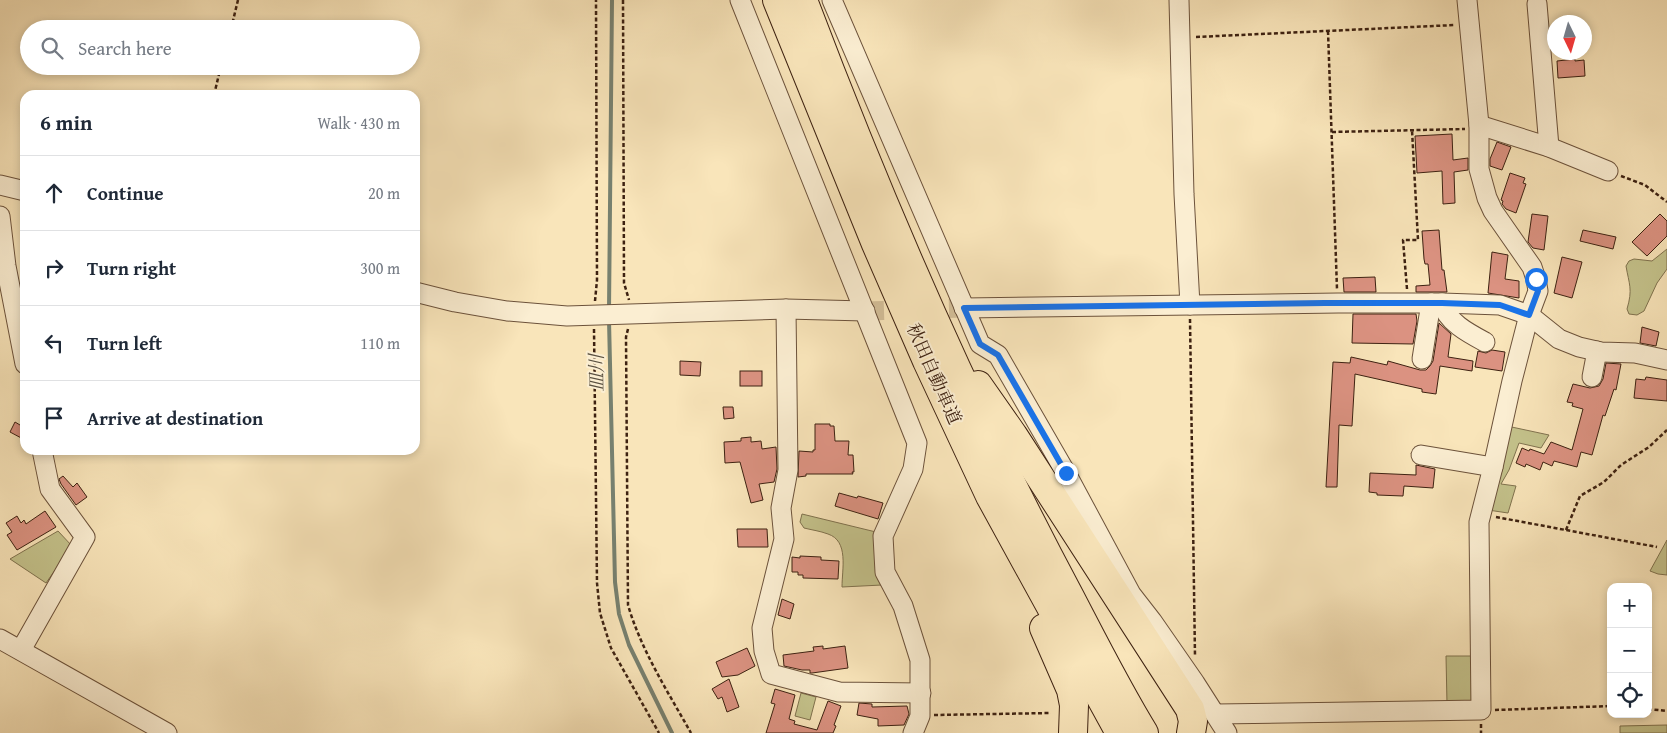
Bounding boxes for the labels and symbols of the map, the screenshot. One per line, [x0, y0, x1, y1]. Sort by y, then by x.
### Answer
north arrow [1547, 15, 1592, 60]
route start [1525, 268, 1548, 291]
street label: 秋田自動車道 [900, 319, 969, 429]
water label: 皿川 [582, 352, 610, 392]
route end [1055, 462, 1078, 485]

